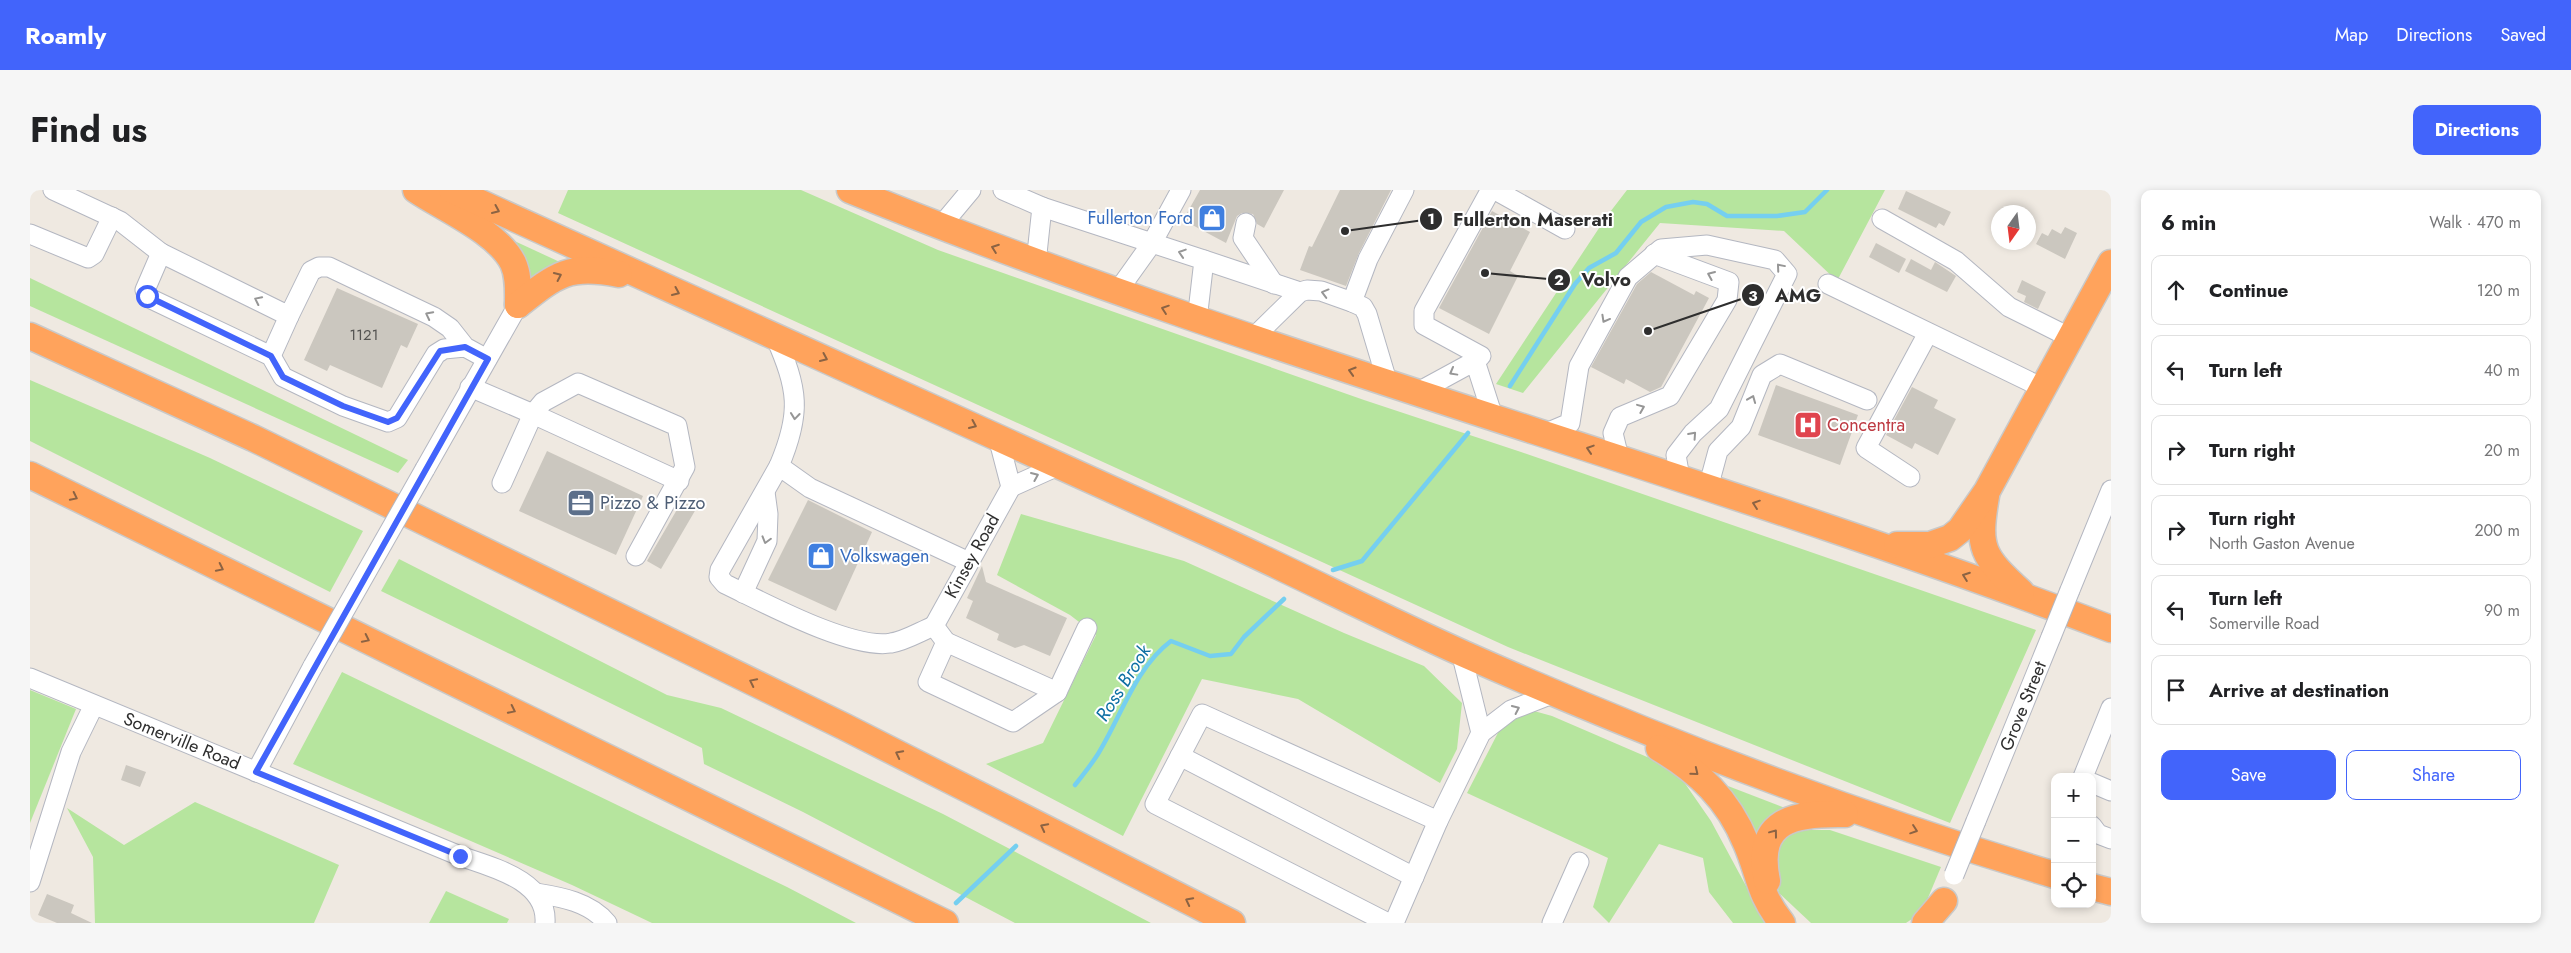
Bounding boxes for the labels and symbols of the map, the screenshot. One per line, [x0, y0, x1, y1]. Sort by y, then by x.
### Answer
callout: Fullerton Maserati [1418, 202, 1623, 236]
shop icon: Fullerton Ford [1197, 203, 1227, 233]
one-way arrow [491, 204, 500, 215]
place label: Fullerton Ford [1087, 205, 1193, 231]
north arrow [1991, 205, 2036, 250]
text: Fullerton Maserati [1453, 206, 1613, 233]
text: 1 [1427, 208, 1435, 230]
one-way arrow [992, 244, 1000, 254]
one-way arrow [1178, 248, 1186, 258]
callout: Volvo [1547, 263, 1641, 297]
one-way arrow [1778, 264, 1786, 273]
text: Volvo [1580, 266, 1631, 293]
text: 2 [1554, 269, 1564, 291]
one-way arrow [1707, 270, 1716, 281]
one-way arrow [553, 272, 562, 283]
callout: AMG [1740, 278, 1832, 312]
text: AMG [1774, 282, 1821, 309]
route start [136, 285, 159, 308]
one-way arrow [671, 285, 680, 296]
text: 3 [1748, 285, 1758, 307]
one-way arrow [1321, 288, 1329, 299]
one-way arrow [254, 296, 263, 307]
one-way arrow [1161, 305, 1169, 315]
one-way arrow [426, 311, 435, 321]
one-way arrow [1602, 313, 1612, 322]
house number: 1121 [350, 324, 378, 346]
one-way arrow [819, 352, 828, 363]
one-way arrow [1349, 366, 1357, 376]
one-way arrow [1450, 366, 1459, 376]
one-way arrow [1746, 395, 1756, 404]
one-way arrow [1636, 404, 1645, 414]
hospital icon: Concentra [1793, 410, 1823, 440]
place label: Concentra [1827, 412, 1905, 438]
one-way arrow [790, 413, 801, 421]
one-way arrow [967, 419, 976, 429]
one-way arrow [1687, 432, 1696, 441]
one-way arrow [1586, 445, 1594, 455]
one-way arrow [1030, 471, 1039, 482]
office icon: Pizzo & Pizzo [566, 488, 596, 518]
one-way arrow [69, 490, 78, 501]
place label: Pizzo & Pizzo [600, 490, 706, 516]
one-way arrow [1752, 500, 1761, 510]
street label: Kinsey Road [938, 509, 1006, 603]
one-way arrow [761, 535, 771, 544]
shop icon: Volkswagen [806, 541, 836, 571]
place label: Volkswagen [840, 543, 929, 569]
one-way arrow [215, 562, 224, 572]
one-way arrow [1963, 572, 1971, 582]
one-way arrow [361, 633, 370, 643]
water label: Ross Brook [1089, 639, 1158, 726]
street label: Grove Street [1993, 657, 2053, 755]
one-way arrow [749, 678, 758, 688]
one-way arrow [507, 704, 516, 715]
one-way arrow [1510, 705, 1519, 715]
street label: Somerville Road [120, 706, 244, 776]
one-way arrow [895, 750, 904, 760]
one-way arrow [1689, 766, 1698, 775]
one-way arrow [1040, 823, 1049, 833]
one-way arrow [1909, 825, 1918, 835]
one-way arrow [1768, 829, 1777, 839]
route end [449, 845, 472, 868]
one-way arrow [1185, 897, 1194, 907]

